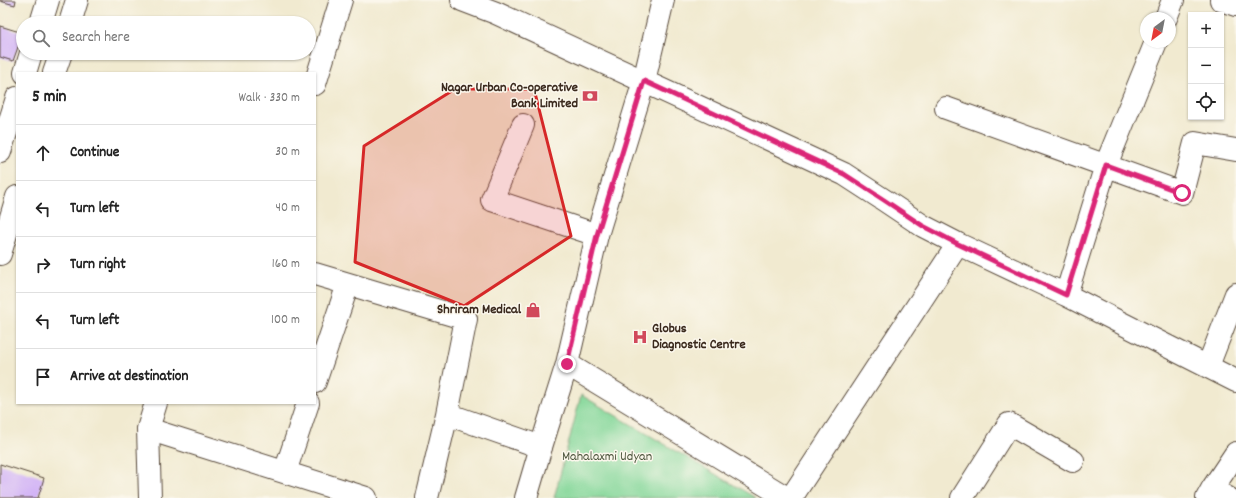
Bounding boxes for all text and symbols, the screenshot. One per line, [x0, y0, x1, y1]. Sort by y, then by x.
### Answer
north arrow [1140, 12, 1176, 48]
map controls [1188, 12, 1224, 120]
button: + [1188, 12, 1224, 48]
search box [16, 16, 316, 60]
icon: search [30, 27, 52, 49]
text: Search here [62, 27, 130, 49]
button: − [1188, 48, 1224, 84]
place label: Nagar Urban Co-operative Bank Limited [441, 78, 578, 114]
button: locate [1188, 84, 1224, 120]
text: 5 min [32, 86, 66, 110]
bank icon: Nagar Urban Co-operative Bank Limited [581, 87, 599, 105]
text: Walk · 330 m [239, 89, 300, 108]
icon: ahead [32, 142, 54, 164]
text: Continue [70, 142, 119, 164]
text: 30 m [275, 143, 300, 162]
route start [1173, 184, 1191, 202]
icon: left [32, 198, 54, 220]
text: Turn left [70, 198, 119, 220]
text: 40 m [276, 199, 300, 218]
icon: right [32, 254, 54, 276]
text: Turn right [70, 254, 126, 276]
text: 160 m [272, 255, 300, 274]
place label: Shriram Medical [437, 300, 522, 320]
shop icon: Shriram Medical [524, 301, 542, 319]
icon: left [32, 310, 54, 332]
text: Turn left [70, 310, 119, 332]
text: 100 m [271, 311, 300, 330]
place label: Globus Diagnostic Centre [652, 319, 746, 355]
hospital icon: Globus Diagnostic Centre [631, 328, 649, 346]
route end [558, 355, 576, 373]
icon: arrive [32, 366, 54, 388]
text: Arrive at destination [70, 366, 188, 388]
park label: Mahalaxmi Udyan [562, 447, 652, 467]

